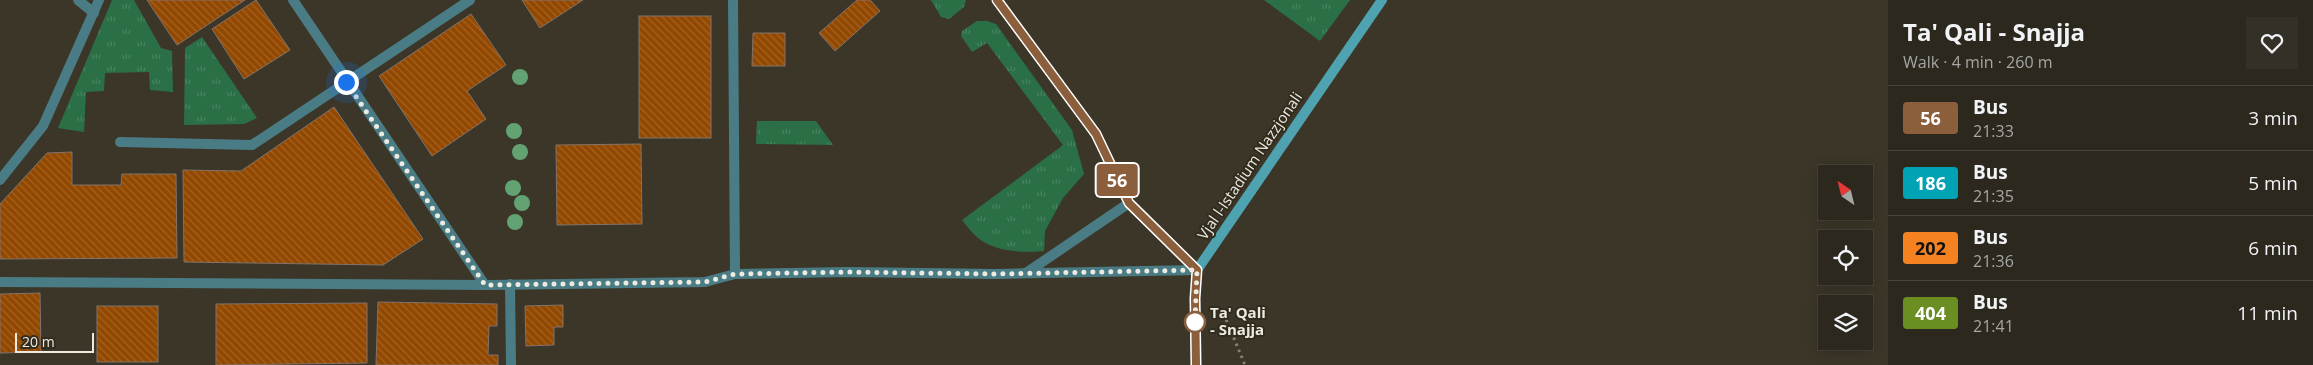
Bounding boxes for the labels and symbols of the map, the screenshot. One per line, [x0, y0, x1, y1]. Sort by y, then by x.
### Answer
your location [334, 70, 359, 95]
street label: Vjal l-Istadium Nazzjonali [1192, 88, 1306, 243]
line badge: 56 [1094, 164, 1140, 196]
north arrow [1818, 165, 1872, 220]
place label: Ta' Qali - Snajja [1210, 302, 1266, 339]
marker: Ta' Qali - Snajja [1184, 311, 1206, 333]
scale bar [15, 330, 94, 353]

